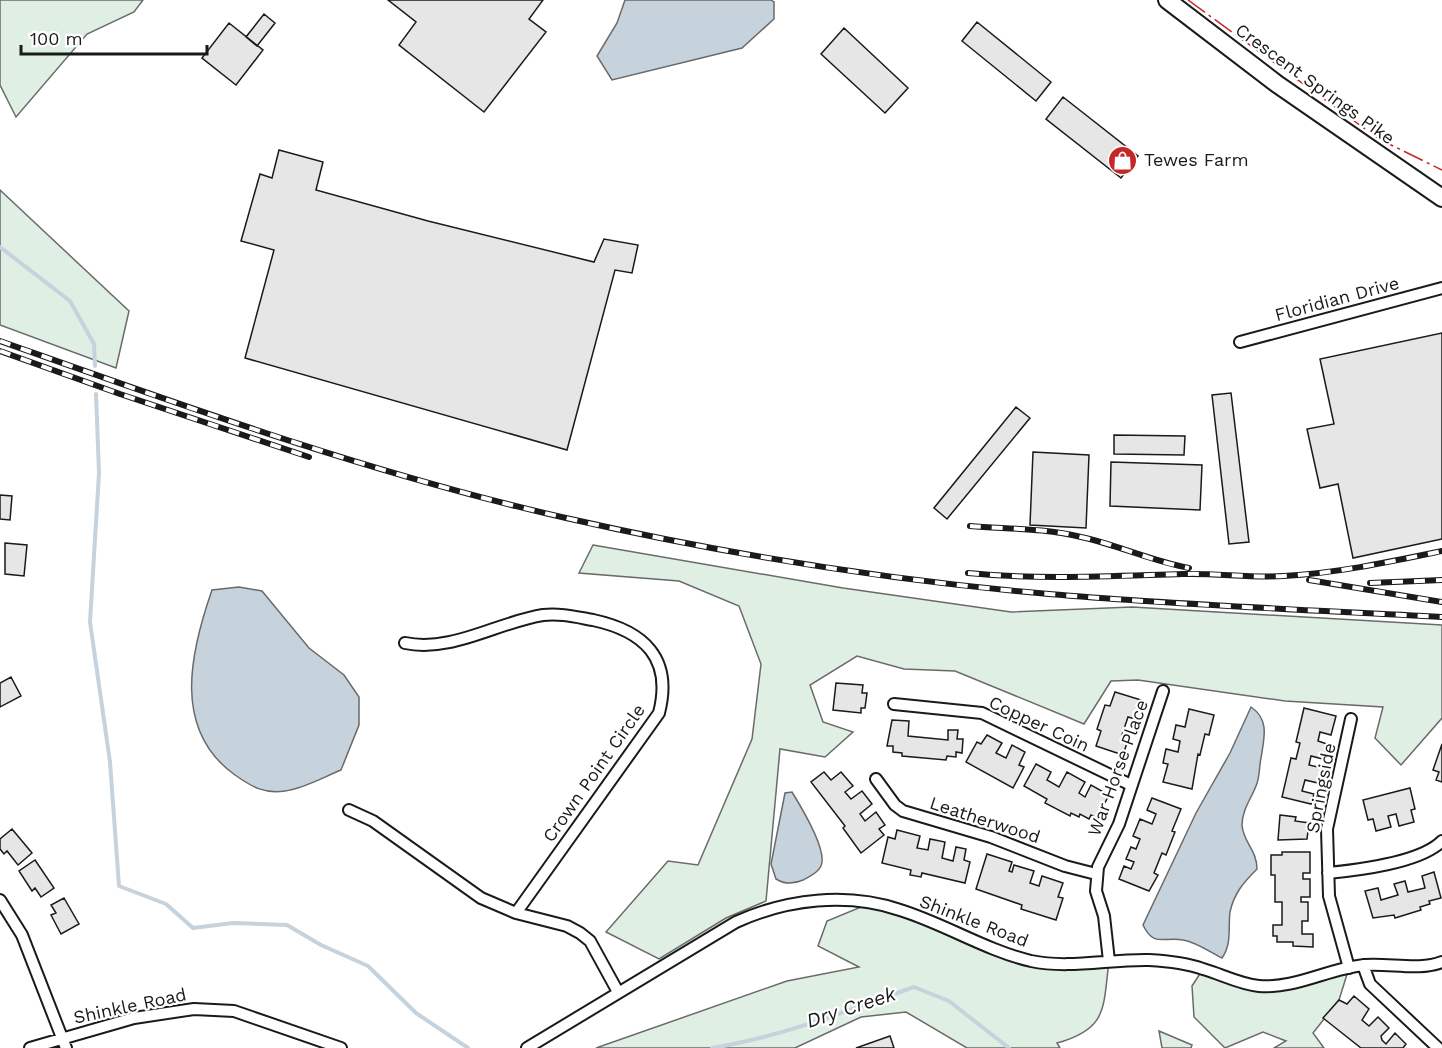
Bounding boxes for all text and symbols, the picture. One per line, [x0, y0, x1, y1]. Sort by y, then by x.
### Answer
scale bar [21, 18, 207, 56]
street label: Crescent Springs Pike [1232, 19, 1399, 148]
text: 100 m [30, 28, 83, 49]
shop icon: Tewes Farm [1107, 144, 1139, 176]
place label: Tewes Farm [1144, 149, 1249, 170]
street label: Floridian Drive [1272, 272, 1401, 325]
street label: Copper Coin [986, 691, 1093, 756]
street label: War Horse Place [1083, 697, 1152, 839]
street label: Crown Point Circle [538, 700, 649, 846]
street label: Springside [1301, 741, 1340, 835]
street label: Leatherwood [927, 792, 1043, 847]
street label: Shinkle Road [917, 890, 1032, 951]
water label: Dry Creek [803, 981, 900, 1033]
street label: Shinkle Road [72, 983, 188, 1028]

